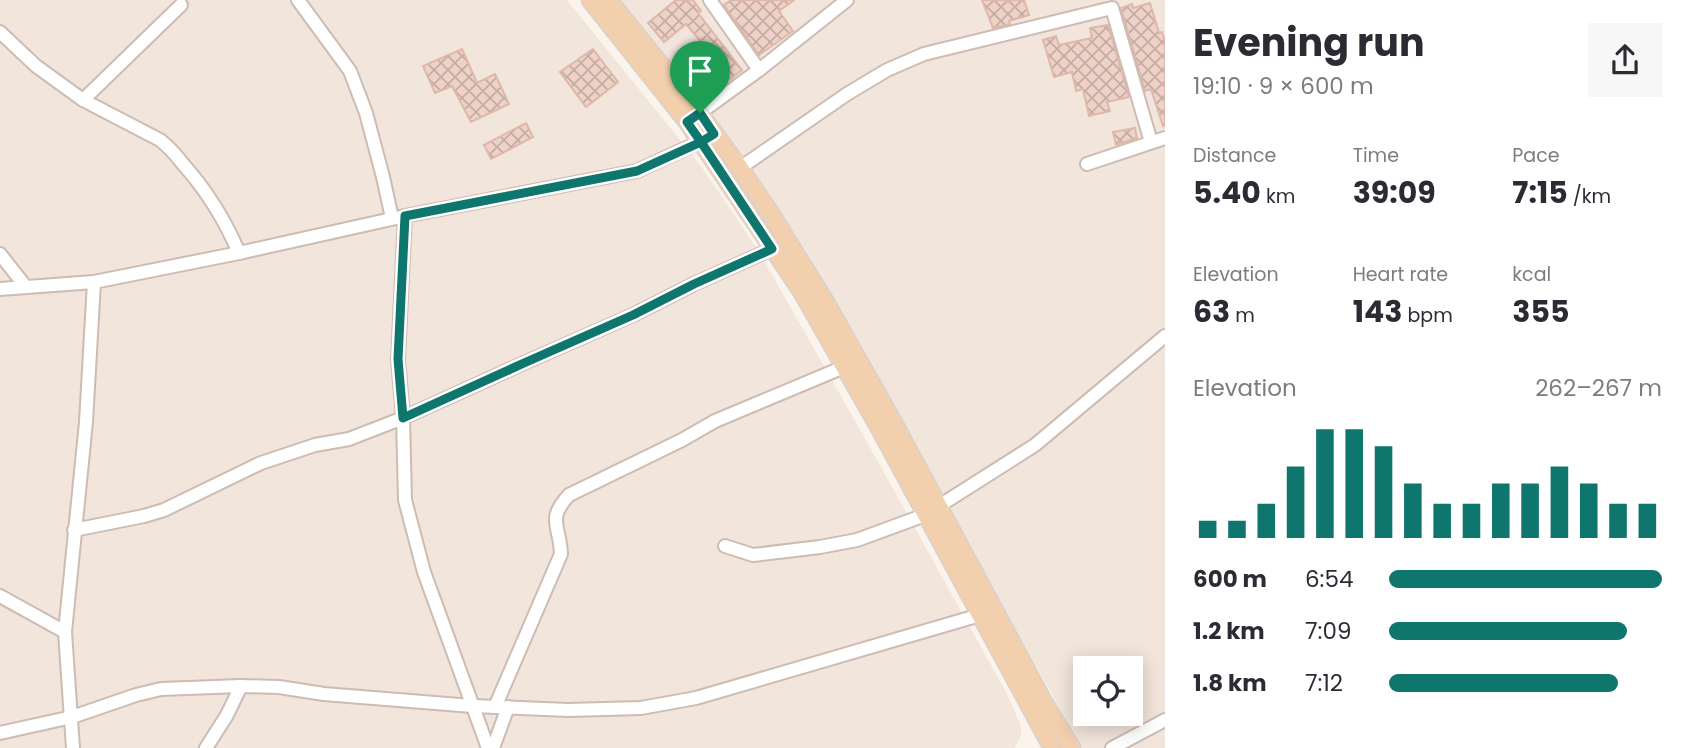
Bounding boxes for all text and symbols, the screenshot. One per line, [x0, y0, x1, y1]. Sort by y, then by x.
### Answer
text: Evening run [1193, 16, 1425, 69]
button: share [1588, 23, 1662, 97]
pin [670, 41, 730, 113]
icon: arrive [681, 52, 719, 90]
text: 19:10 · 9 × 600 m [1193, 70, 1374, 102]
text: Distance [1193, 142, 1276, 169]
text: Time [1353, 142, 1399, 169]
text: Pace [1512, 142, 1560, 169]
text: 5.40 [1193, 171, 1261, 214]
text: 39:09 [1353, 171, 1436, 214]
text: 7:15 [1512, 171, 1568, 214]
text: km [1261, 183, 1295, 210]
text: /km [1568, 183, 1611, 210]
text: Elevation [1193, 261, 1279, 288]
text: Heart rate [1353, 261, 1448, 288]
text: kcal [1512, 261, 1551, 288]
text: 63 [1193, 290, 1230, 333]
text: 143 [1353, 290, 1402, 333]
text: 355 [1512, 290, 1569, 333]
text: m [1230, 302, 1255, 329]
text: bpm [1402, 302, 1453, 329]
text: Elevation [1193, 372, 1297, 404]
text: 262–267 m [1535, 372, 1662, 404]
text: 600 m [1193, 563, 1267, 595]
text: 6:54 [1305, 563, 1353, 595]
text: 1.2 km [1193, 615, 1265, 647]
text: 7:09 [1305, 615, 1351, 647]
map controls [1073, 656, 1143, 726]
button: locate [1073, 656, 1143, 726]
text: 1.8 km [1193, 667, 1267, 699]
text: 7:12 [1305, 667, 1343, 699]

